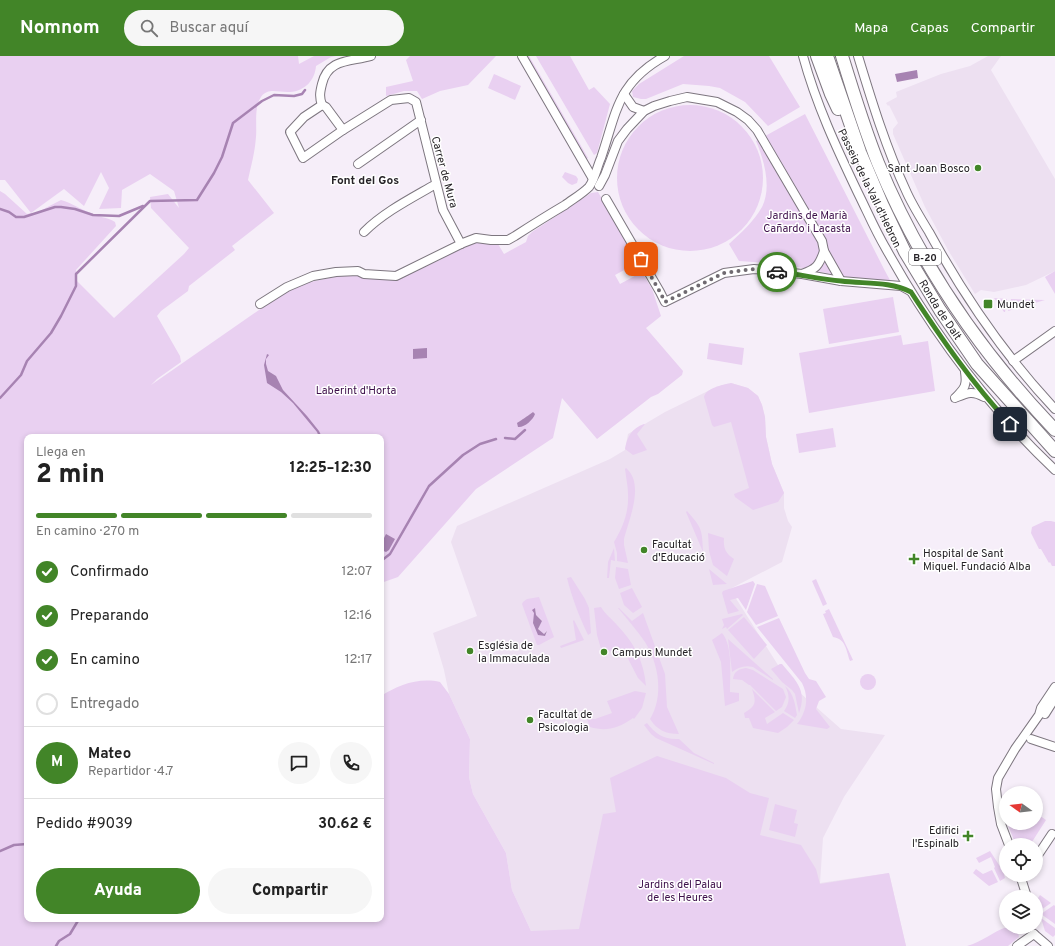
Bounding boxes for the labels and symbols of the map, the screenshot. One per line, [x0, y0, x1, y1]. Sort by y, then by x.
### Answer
street label: Passeig de la Vall d'Hebron [834, 127, 904, 250]
street label: Carrer de Mura [428, 135, 460, 210]
place label: Sant Joan Bosco [888, 162, 970, 176]
marker: Sant Joan Bosco [973, 163, 983, 173]
district label: Font del Gos [331, 173, 399, 189]
park label: Jardins de Marià Cañardo i Lacasta [763, 209, 851, 236]
pin [624, 242, 658, 276]
road number: B-20 [909, 249, 941, 265]
courier [757, 252, 797, 292]
street label: Ronda de Dalt [915, 277, 964, 343]
marker: Mundet [982, 298, 994, 310]
place label: Mundet [997, 298, 1035, 312]
park label: Laberint d'Horta [316, 384, 397, 398]
pin [993, 407, 1027, 441]
place label: Facultat d'Educació [652, 538, 705, 565]
marker: Facultat d'Educació [639, 545, 649, 555]
place label: Hospital de Sant Miquel. Fundació Alba [923, 547, 1031, 574]
marker: Hospital de Sant Miquel. Fundació Alba [908, 553, 920, 565]
place label: Església de la Immaculada [478, 639, 550, 666]
marker: Església de la Immaculada [465, 646, 475, 656]
place label: Campus Mundet [612, 646, 692, 660]
marker: Campus Mundet [599, 647, 609, 657]
place label: Facultat de Psicologia [538, 708, 592, 735]
marker: Facultat de Psicologia [525, 715, 535, 725]
north arrow [999, 786, 1043, 830]
place label: Edifici l'Espinalb [912, 824, 959, 851]
marker: Edifici l'Espinalb [962, 830, 974, 842]
park label: Jardins del Palau de les Heures [638, 878, 722, 905]

